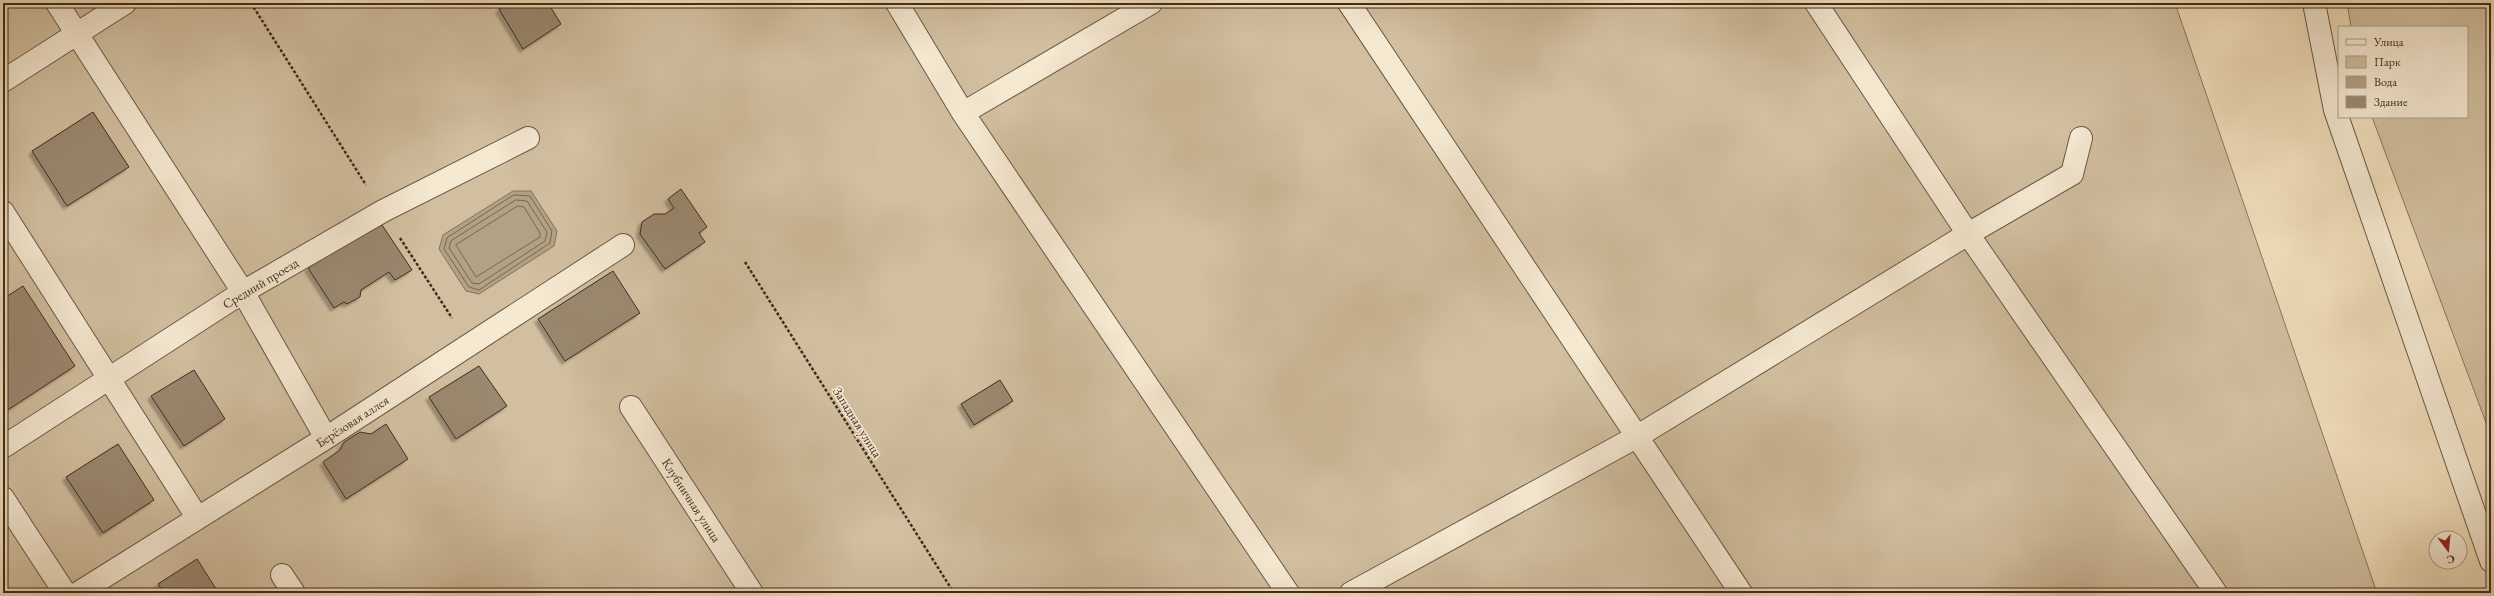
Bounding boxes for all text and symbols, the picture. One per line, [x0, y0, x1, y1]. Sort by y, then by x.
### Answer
legend [2338, 26, 2468, 118]
text: Улица [2373, 34, 2404, 50]
text: Парк [2374, 54, 2401, 70]
text: Вода [2374, 74, 2397, 90]
text: Здание [2374, 94, 2408, 110]
street label: Средний проезд [219, 254, 301, 313]
street label: Западная улица [829, 384, 886, 461]
street label: Берёзовая аллея [313, 391, 392, 451]
street label: Клубничная улица [658, 455, 726, 546]
north arrow [2428, 530, 2468, 570]
text: С [2445, 552, 2456, 567]

